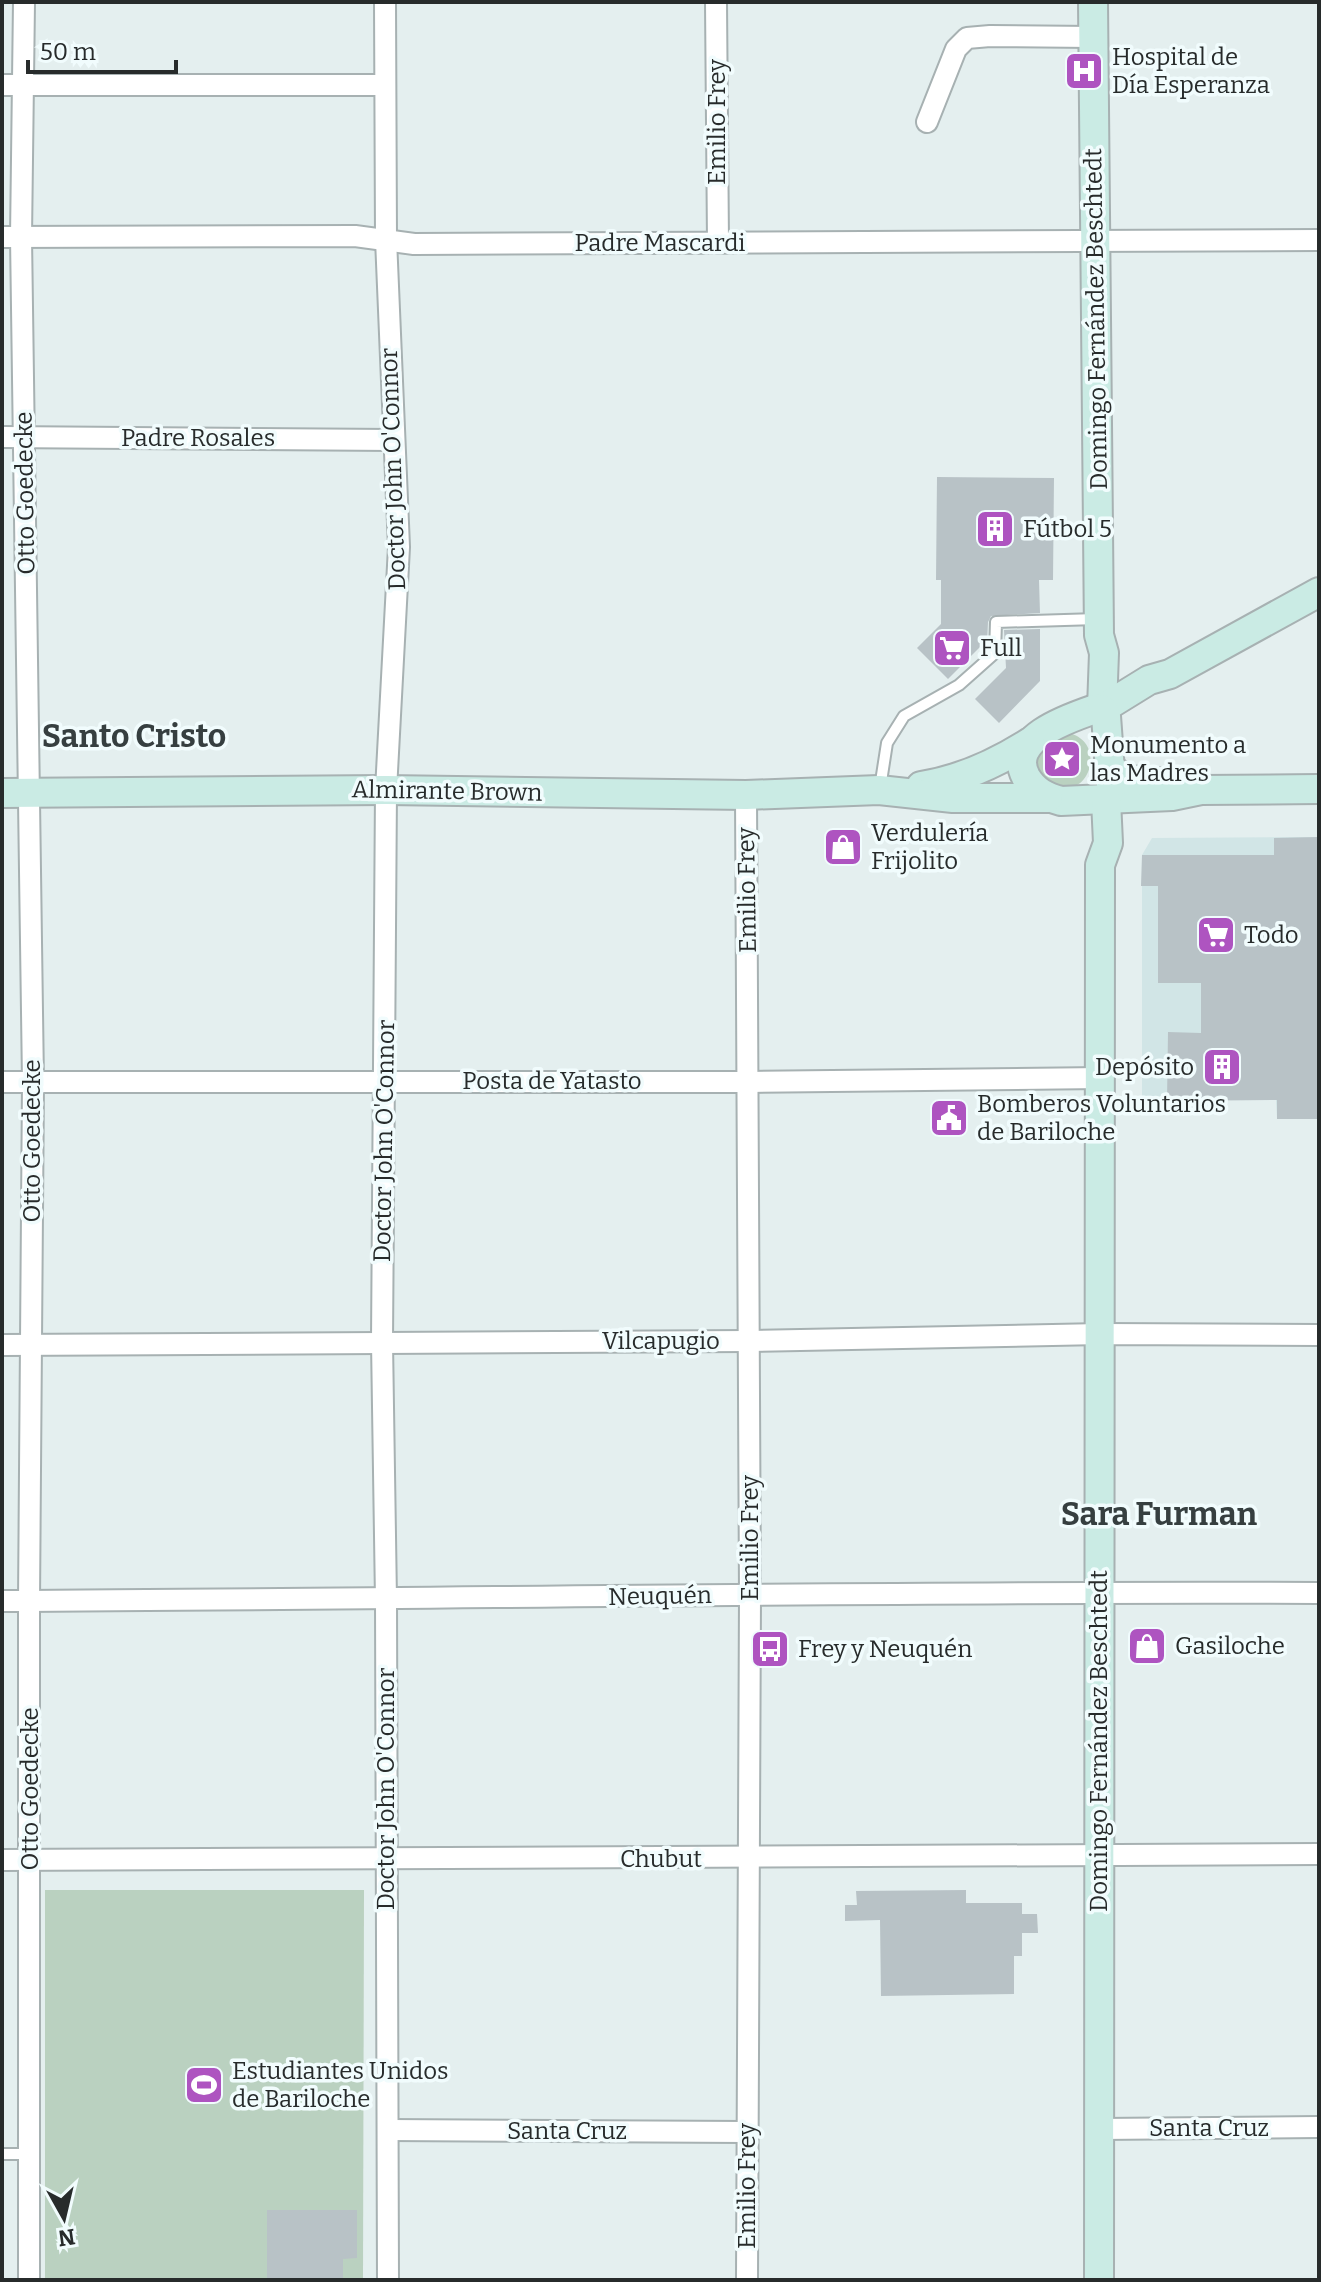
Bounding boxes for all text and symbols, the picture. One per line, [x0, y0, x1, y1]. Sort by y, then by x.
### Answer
scale bar [28, 24, 176, 74]
text: 50 m [40, 38, 96, 66]
place label: Hospital de Día Esperanza [1112, 43, 1270, 99]
hospital icon: Hospital de Día Esperanza [1063, 50, 1105, 92]
street label: Emilio Frey [703, 59, 731, 185]
street label: Domingo Fernández Beschtedt [1079, 148, 1113, 490]
street label: Padre Mascardi [574, 229, 746, 257]
street label: Doctor John O'Connor [375, 347, 411, 591]
street label: Otto Goedecke [10, 411, 40, 575]
street label: Padre Rosales [121, 424, 275, 452]
building icon: Fútbol 5 [974, 508, 1016, 550]
place label: Fútbol 5 [1023, 515, 1112, 543]
supermarket icon: Full [931, 627, 973, 669]
place label: Full [980, 634, 1022, 662]
district label: Santo Cristo [42, 717, 226, 755]
place label: Monumento a las Madres [1090, 731, 1246, 787]
place icon: Monumento a las Madres [1041, 738, 1083, 780]
street label: Almirante Brown [351, 775, 543, 807]
place label: Verdulería Frijolito [871, 819, 988, 875]
shop icon: Verdulería Frijolito [822, 826, 864, 868]
street label: Emilio Frey [732, 827, 762, 953]
supermarket icon: Todo [1195, 914, 1237, 956]
place label: Todo [1244, 921, 1299, 949]
street label: Doctor John O'Connor [368, 1019, 400, 1262]
building icon: Depósito [1201, 1046, 1243, 1088]
place label: Depósito [1095, 1053, 1194, 1081]
street label: Otto Goedecke [18, 1059, 46, 1223]
street label: Posta de Yatasto [462, 1067, 642, 1095]
place label: Bomberos Voluntarios de Bariloche [977, 1090, 1226, 1146]
public building icon: Bomberos Voluntarios de Bariloche [928, 1097, 970, 1139]
street label: Vilcapugio [602, 1327, 720, 1355]
street label: Emilio Frey [736, 1475, 764, 1601]
district label: Sara Furman [1061, 1495, 1258, 1533]
street label: Domingo Fernández Beschtedt [1085, 1570, 1113, 1912]
street label: Neuquén [608, 1581, 712, 1611]
shop icon: Gasiloche [1126, 1625, 1168, 1667]
bus stop icon: Frey y Neuquén [749, 1628, 791, 1670]
place label: Gasiloche [1175, 1632, 1285, 1660]
place label: Frey y Neuquén [798, 1635, 972, 1663]
street label: Doctor John O'Connor [372, 1667, 400, 1910]
street label: Otto Goedecke [16, 1707, 44, 1871]
street label: Chubut [620, 1845, 702, 1873]
place label: Estudiantes Unidos de Bariloche [232, 2057, 448, 2113]
sports icon: Estudiantes Unidos de Bariloche [183, 2064, 225, 2106]
street label: Santa Cruz [1149, 2114, 1269, 2142]
street label: Santa Cruz [507, 2117, 627, 2145]
street label: Emilio Frey [733, 2123, 761, 2249]
north arrow [24, 2178, 104, 2258]
text: N [56, 2223, 77, 2252]

